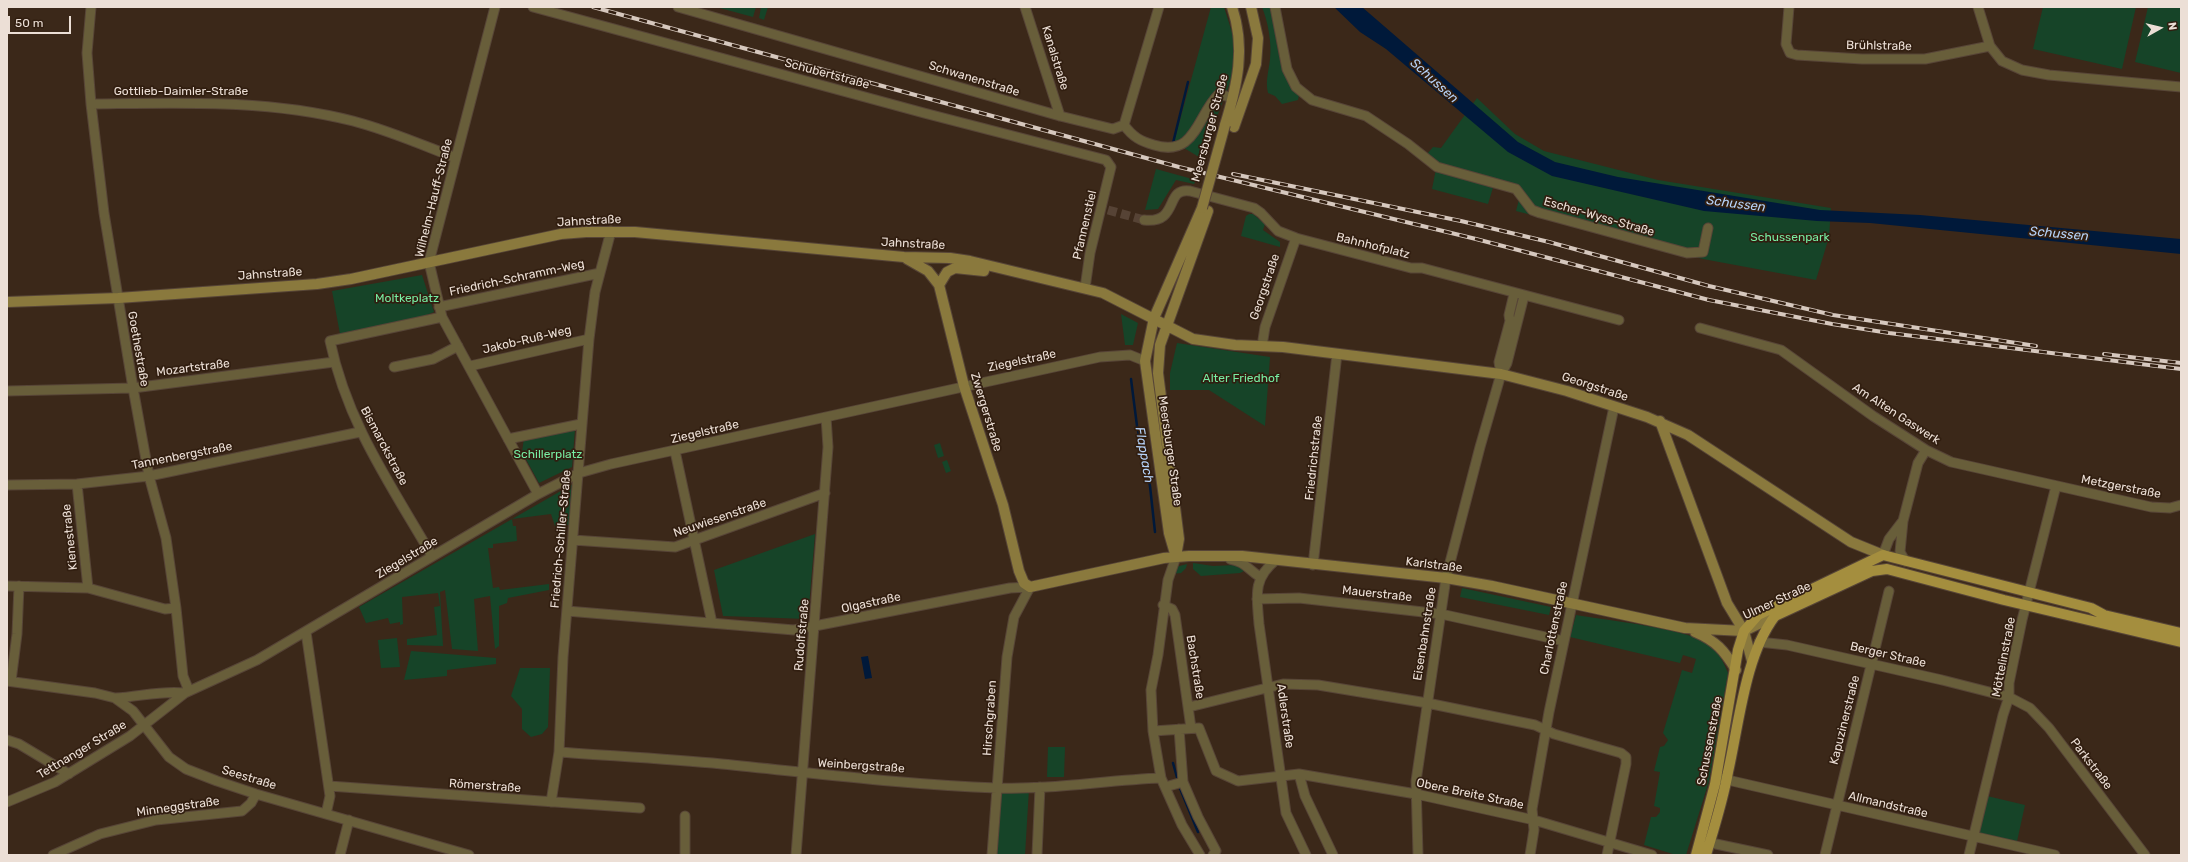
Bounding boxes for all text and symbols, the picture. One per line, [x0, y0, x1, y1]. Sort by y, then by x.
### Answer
scale bar [10, 8, 73, 34]
north arrow [2140, 8, 2180, 48]
text: 50 m [15, 16, 43, 30]
text: N [2165, 21, 2179, 31]
street label: Kanalstraße [1038, 24, 1072, 92]
street label: Brühlstraße [1846, 38, 1912, 54]
water label: Schussen [1407, 55, 1461, 107]
street label: Schubertstraße [783, 56, 871, 92]
street label: Schwanenstraße [927, 58, 1021, 100]
street label: Meersburger Straße [1189, 73, 1231, 183]
street label: Gottlieb-Daimler-Straße [114, 85, 248, 99]
street label: Wilhelm-Hauff-Straße [412, 137, 456, 259]
street label: Pfannenstiel [1070, 189, 1100, 261]
water label: Schussen [1706, 193, 1766, 215]
street label: Escher-Wyss-Straße [1542, 194, 1656, 240]
street label: Jahnstraße [556, 212, 622, 230]
water label: Schussen [2029, 224, 2089, 244]
street label: Bahnhofplatz [1335, 230, 1411, 262]
park label: Schussenpark [1750, 231, 1830, 245]
street label: Jahnstraße [880, 235, 946, 253]
street label: Georgstraße [1247, 252, 1283, 322]
street label: Friedrich-Schramm-Weg [448, 257, 586, 299]
street label: Jahnstraße [237, 265, 303, 283]
park label: Moltkeplatz [375, 292, 439, 306]
street label: Goethestraße [124, 310, 152, 388]
street label: Jakob-Ruß-Weg [481, 323, 573, 357]
street label: Ziegelstraße [987, 347, 1057, 375]
street label: Mozartstraße [155, 356, 231, 380]
street label: Georgstraße [1560, 369, 1630, 405]
street label: Zwergerstraße [967, 371, 1005, 453]
park label: Alter Friedhof [1203, 372, 1279, 386]
street label: Am Alten Gaswerk [1849, 380, 1943, 448]
street label: Meersburger Straße [1155, 395, 1185, 507]
street label: Bismarckstraße [357, 404, 411, 488]
street label: Friedrichstraße [1302, 415, 1326, 501]
street label: Ziegelstraße [670, 417, 740, 447]
water label: Flappach [1131, 426, 1157, 484]
street label: Tannenbergstraße [130, 439, 234, 473]
park label: Schillerplatz [514, 448, 582, 462]
street label: Friedrich-Schiller-Straße [548, 469, 574, 609]
street label: Metzgerstraße [2080, 472, 2162, 502]
street label: Neuwiesenstraße [672, 495, 768, 541]
street label: Kienestraße [59, 503, 81, 571]
street label: Ziegelstraße [374, 534, 440, 582]
street label: Karlstraße [1405, 554, 1463, 576]
street label: Ulmer Straße [1741, 579, 1813, 623]
street label: Charlottenstraße [1537, 580, 1571, 676]
street label: Mauerstraße [1341, 583, 1413, 605]
street label: Eisenbahnstraße [1411, 586, 1439, 682]
street label: Olgastraße [840, 590, 902, 616]
street label: Rudolfstraße [792, 598, 812, 672]
street label: Möttelinstraße [1989, 616, 2019, 698]
street label: Bachstraße [1183, 634, 1207, 700]
street label: Berger Straße [1849, 639, 1927, 671]
street label: Kapuzinerstraße [1827, 674, 1863, 766]
street label: Hirschgraben [980, 680, 1000, 756]
street label: Adlerstraße [1273, 683, 1297, 749]
street label: Schussenstraße [1694, 695, 1726, 787]
street label: Tettnanger Straße [35, 718, 129, 782]
street label: Parkstraße [2067, 735, 2115, 793]
street label: Weinbergstraße [817, 756, 905, 776]
street label: Seestraße [220, 763, 278, 793]
street label: Römerstraße [448, 776, 522, 796]
street label: Obere Breite Straße [1415, 776, 1525, 812]
street label: Allmandstraße [1847, 789, 1929, 821]
street label: Minneggstraße [136, 794, 220, 820]

